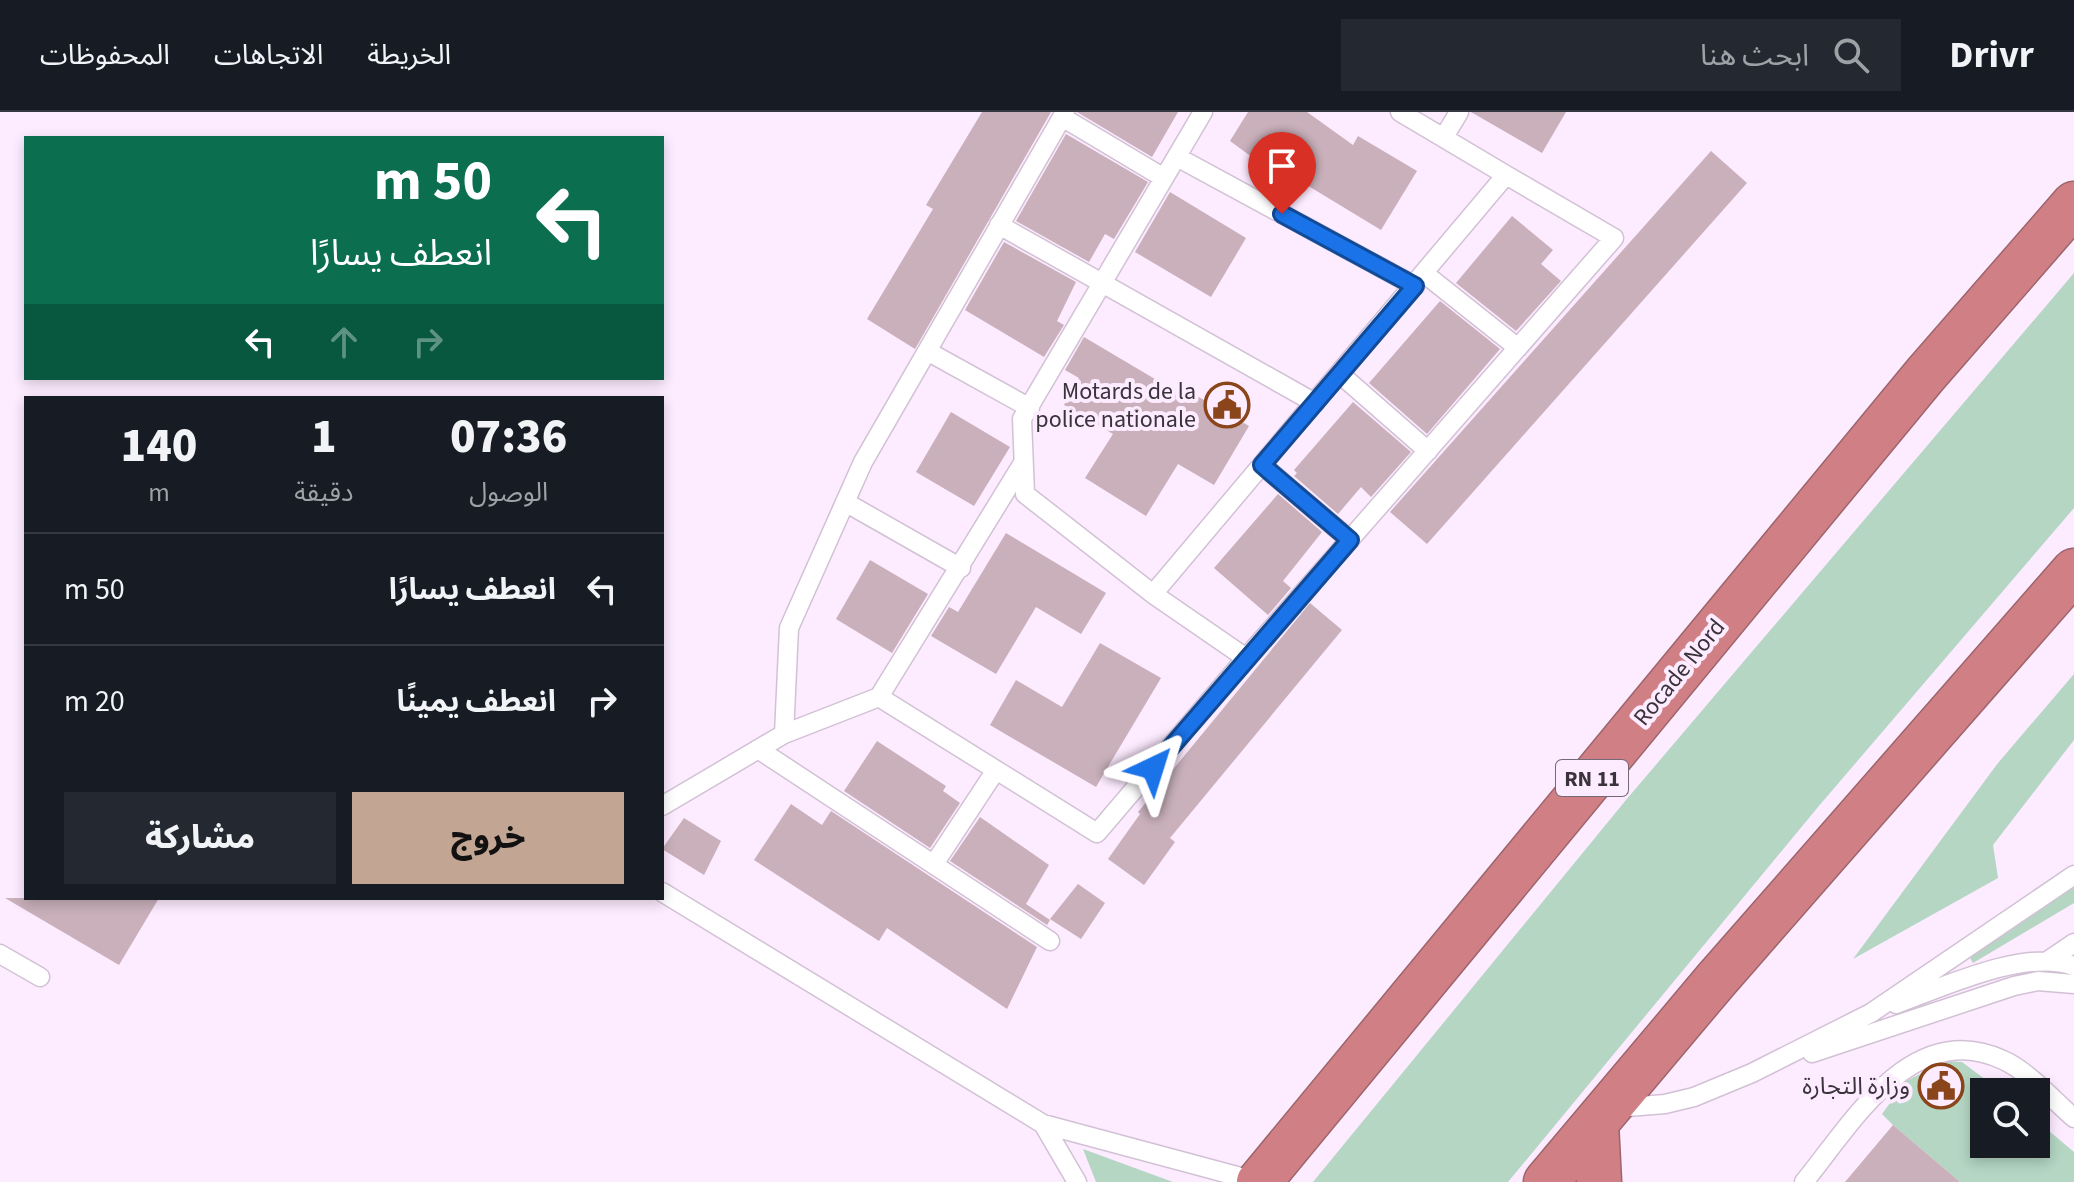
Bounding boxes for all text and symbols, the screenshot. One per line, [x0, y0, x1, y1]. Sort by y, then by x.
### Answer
search box [1341, 19, 1901, 91]
text: Drivr [1949, 28, 2034, 82]
icon: search [1829, 33, 1873, 77]
text: ابحث هنا [1700, 34, 1809, 77]
text: المحفوظات [40, 35, 170, 75]
text: الاتجاهات [214, 35, 323, 75]
text: الخريطة [367, 35, 451, 75]
pin [1248, 132, 1316, 214]
text: 50 m [374, 142, 492, 221]
icon: arrive [1260, 144, 1304, 188]
icon: left [520, 168, 624, 272]
text: انعطف يسارًا [310, 228, 492, 279]
icon: left [238, 320, 282, 364]
icon: ahead [322, 320, 366, 364]
icon: right [406, 320, 450, 364]
place label: Motards de la police nationale [1035, 374, 1196, 437]
public building icon: Motards de la police nationale [1203, 381, 1251, 429]
text: 1 [311, 403, 337, 471]
text: 07:36 [450, 403, 567, 471]
text: 140 [121, 412, 198, 480]
text: m [148, 474, 170, 511]
text: دقيقة [294, 474, 353, 511]
text: الوصول [469, 474, 548, 511]
icon: left [580, 567, 624, 611]
text: 50 m [64, 568, 125, 611]
text: انعطف يسارًا [389, 568, 556, 611]
street label: Rocade Nord [1625, 611, 1734, 734]
icon: right [580, 679, 624, 723]
text: 20 m [64, 680, 125, 723]
text: انعطف يمينًا [397, 680, 556, 723]
position arrow [1111, 726, 1195, 810]
road number: RN 11 [1556, 760, 1628, 796]
button: مشاركة [64, 792, 336, 884]
button: خروج [352, 792, 624, 884]
public building icon: وزارة التجارة [1917, 1062, 1965, 1110]
place label: وزارة التجارة [1802, 1069, 1910, 1104]
map controls [1970, 1078, 2050, 1158]
button: search [1970, 1078, 2050, 1158]

